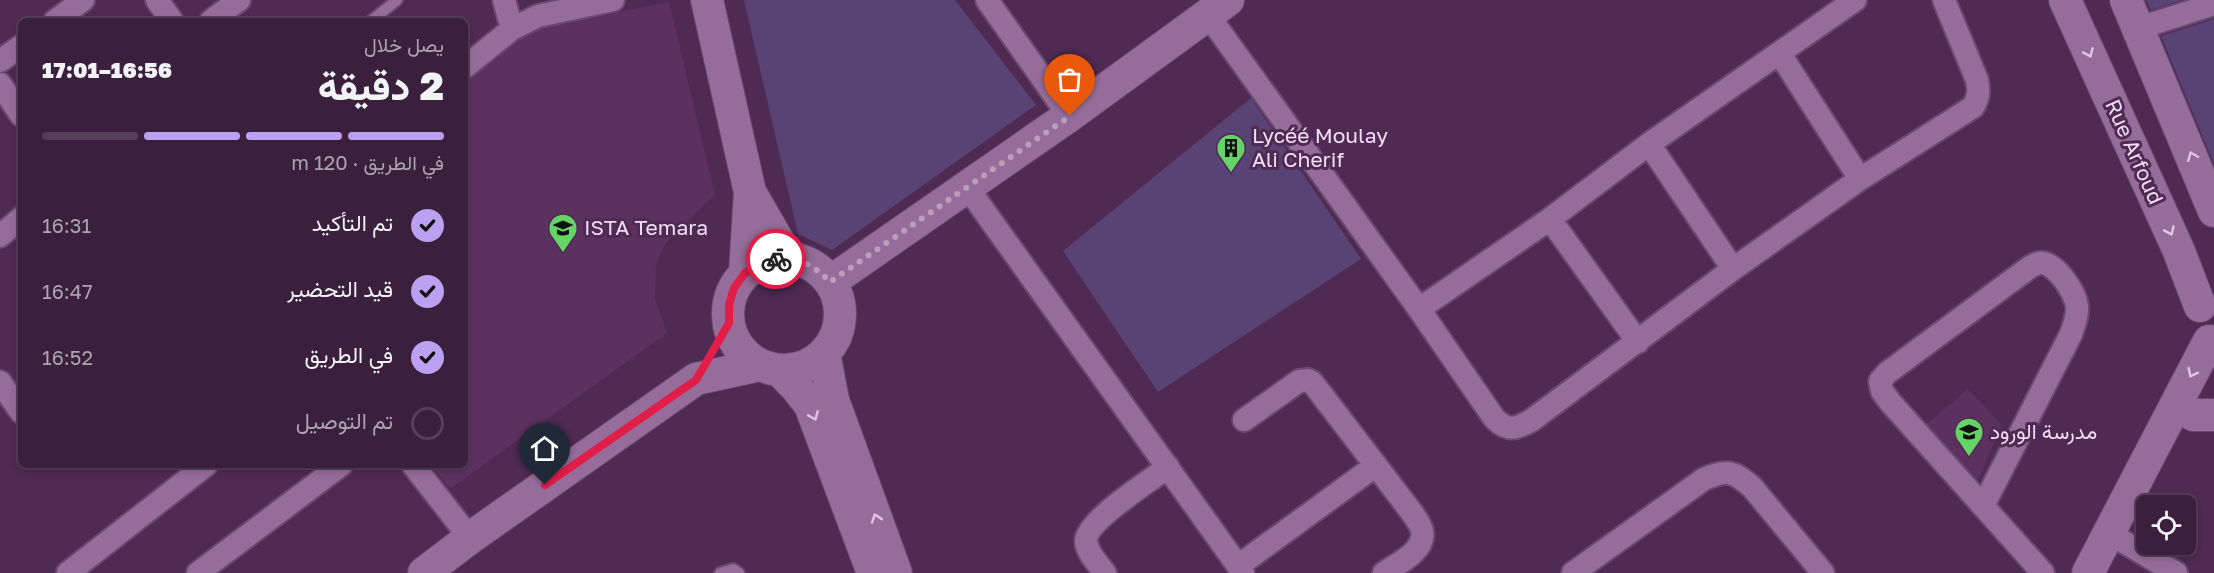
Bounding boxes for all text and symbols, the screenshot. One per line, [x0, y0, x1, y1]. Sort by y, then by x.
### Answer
text: يصل خلال [364, 32, 444, 56]
one-way arrow [2082, 47, 2094, 58]
pin [1044, 54, 1095, 116]
text: 16:56–17:01 [42, 56, 172, 83]
text: 2 دقيقة [318, 62, 444, 109]
icon: bag [1053, 63, 1086, 96]
street label: Rue Arfoud [2100, 95, 2170, 208]
place label: Lycéé Moulay Ali Cherif [1252, 122, 1388, 172]
building icon: Lycéé Moulay Ali Cherif [1215, 132, 1247, 174]
text: في الطريق · 120 m [291, 150, 444, 174]
one-way arrow [2187, 152, 2199, 163]
text: تم التأكيد [312, 209, 393, 236]
icon: check [411, 209, 444, 242]
school or university icon: ISTA Temara [547, 212, 579, 254]
text: 16:31 [42, 213, 91, 237]
place label: ISTA Temara [584, 214, 708, 240]
one-way arrow [2162, 224, 2174, 235]
courier [746, 229, 806, 289]
icon: bike [760, 243, 793, 276]
text: قيد التحضير [287, 275, 393, 302]
icon: check [411, 275, 444, 308]
text: 16:47 [42, 279, 93, 303]
text: في الطريق [305, 341, 393, 368]
icon: check [411, 341, 444, 374]
text: 16:52 [42, 345, 93, 369]
one-way arrow [2188, 366, 2199, 377]
text: تم التوصيل [296, 407, 393, 434]
one-way arrow [807, 410, 819, 421]
school or university icon: مدرسة الورود [1953, 416, 1985, 458]
place label: مدرسة الورود [1990, 418, 2097, 445]
pin [519, 423, 570, 485]
icon: home [528, 432, 561, 465]
map controls [2136, 495, 2196, 555]
button: locate [2136, 495, 2196, 555]
one-way arrow [871, 513, 884, 524]

